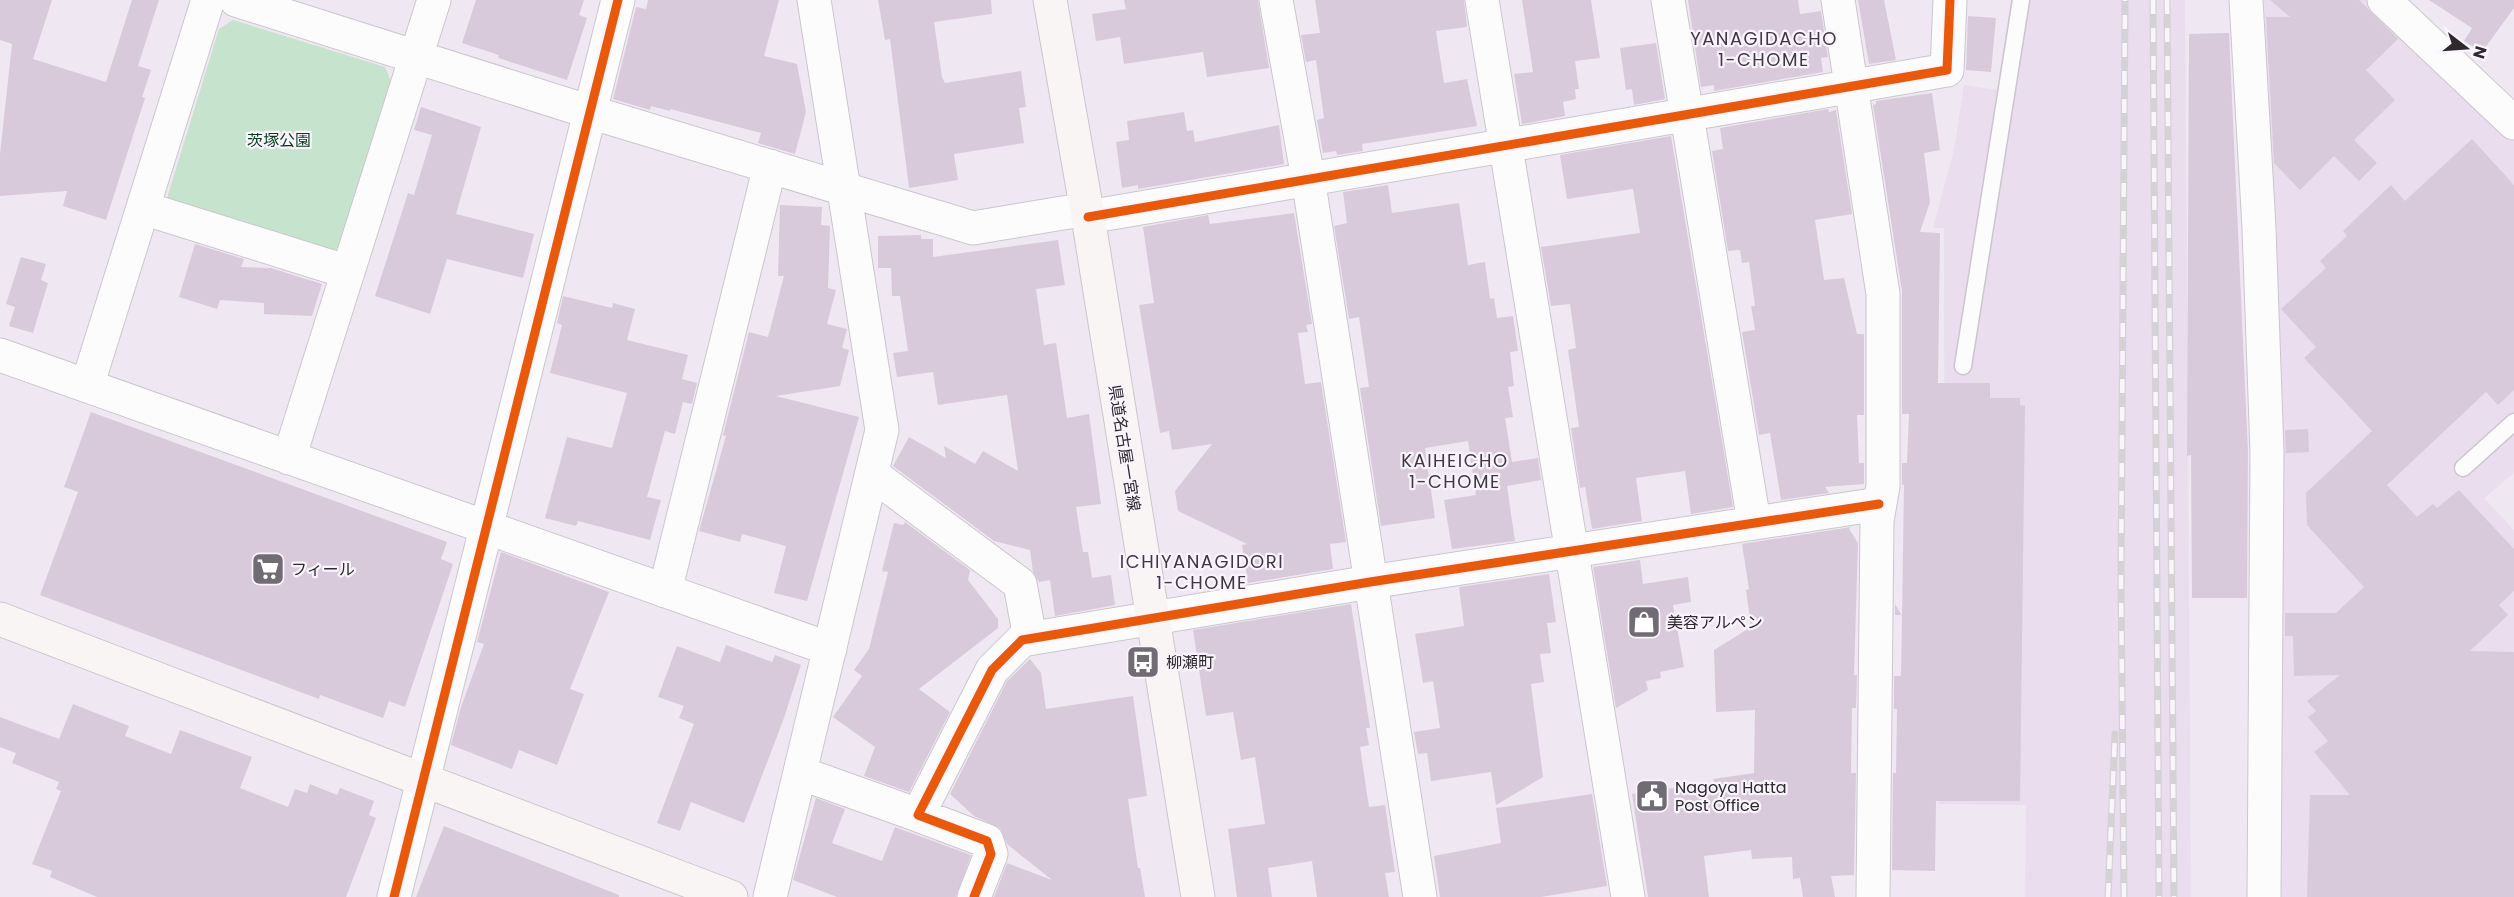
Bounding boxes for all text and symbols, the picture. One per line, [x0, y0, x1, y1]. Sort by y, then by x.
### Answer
north arrow [2436, 18, 2496, 78]
district label: YANAGIDACHO 1-CHOME [1690, 26, 1838, 72]
text: N [2467, 43, 2493, 61]
park label: 茨塚公園 [247, 129, 311, 152]
street label: 県道名古屋一宮線 [1103, 383, 1146, 513]
district label: KAIHEICHO 1-CHOME [1401, 448, 1509, 494]
district label: ICHIYANAGIDORI 1-CHOME [1120, 549, 1284, 595]
supermarket icon: フィール [250, 551, 286, 587]
place label: フィール [291, 558, 355, 581]
shop icon: 美容アルペン [1626, 604, 1662, 640]
place label: 美容アルペン [1667, 611, 1763, 634]
bus stop icon: 柳瀬町 [1125, 644, 1161, 680]
place label: 柳瀬町 [1166, 651, 1214, 674]
place label: Nagoya Hatta Post Office [1675, 776, 1787, 817]
public building icon: Nagoya Hatta Post Office [1634, 778, 1670, 814]

